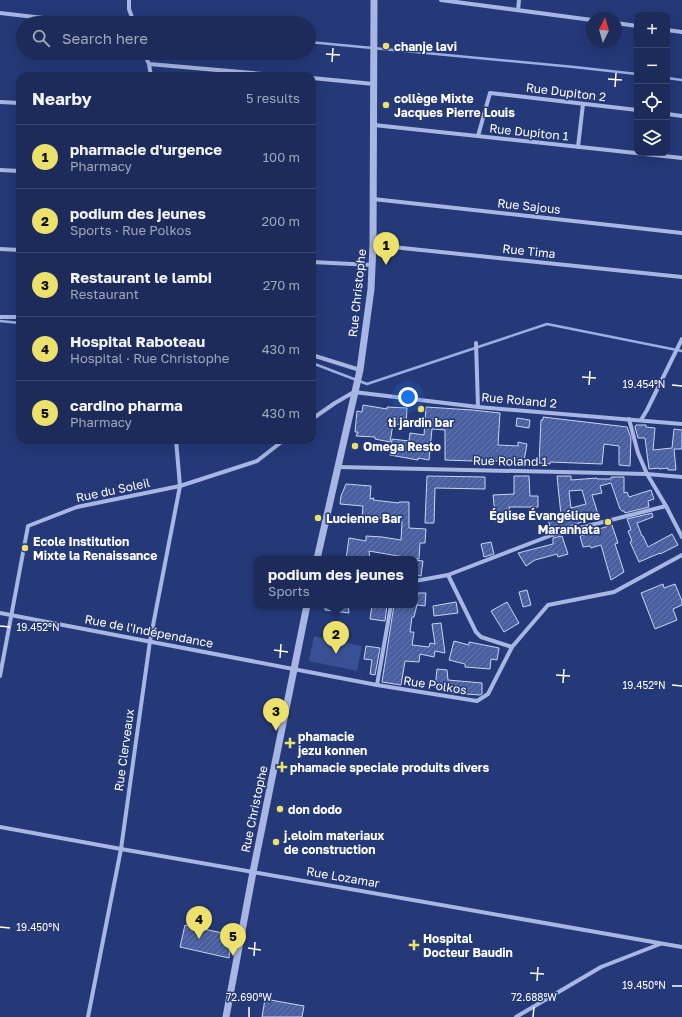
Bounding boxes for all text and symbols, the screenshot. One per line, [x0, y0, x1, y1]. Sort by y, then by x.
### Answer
north arrow [586, 12, 622, 48]
map controls [634, 12, 670, 156]
button: + [634, 12, 670, 48]
search box [16, 16, 316, 60]
icon: search [30, 27, 52, 49]
text: Search here [62, 29, 148, 47]
place label: chanje lavi [394, 39, 457, 54]
marker: chanje lavi [381, 41, 391, 51]
button: − [634, 48, 670, 84]
street label: Rue Dupiton 2 [525, 80, 607, 104]
button: locate [634, 84, 670, 120]
text: Nearby [32, 88, 92, 109]
text: 5 results [246, 90, 300, 106]
place label: collège Mixte Jacques Pierre Louis [394, 91, 515, 120]
marker: collège Mixte Jacques Pierre Louis [381, 100, 391, 110]
street label: Rue Dupiton 1 [489, 120, 570, 144]
button: layers [634, 120, 670, 156]
text: pharmacie d'urgence [70, 140, 222, 158]
text: 1 [42, 149, 48, 165]
text: 100 m [263, 149, 300, 165]
text: Pharmacy [70, 158, 132, 174]
street label: Rue Sajous [497, 195, 561, 217]
text: podium des jeunes [70, 204, 206, 222]
text: 2 [41, 213, 49, 229]
text: 200 m [262, 213, 300, 229]
text: Sports · Rue Polkos [70, 222, 191, 238]
pin: 1 [373, 232, 399, 265]
street label: Rue Tima [502, 241, 556, 261]
street label: Rue Christophe [345, 248, 369, 338]
text: Restaurant le lambi [70, 268, 212, 286]
text: 3 [41, 277, 49, 293]
text: 270 m [263, 277, 300, 293]
text: Restaurant [70, 286, 139, 302]
text: Hospital Raboteau [70, 332, 205, 350]
text: 4 [41, 341, 49, 357]
text: 430 m [262, 341, 300, 357]
text: Hospital · Rue Christophe [70, 350, 229, 366]
text: 19.454°N [623, 378, 665, 390]
your location [398, 387, 418, 407]
street label: Rue Roland 2 [481, 389, 557, 411]
text: cardino pharma [70, 396, 183, 414]
marker: ti jardin bar [416, 404, 426, 414]
text: 5 [41, 405, 49, 421]
text: 430 m [262, 405, 300, 421]
text: Pharmacy [70, 414, 132, 430]
place label: ti jardin bar [388, 415, 454, 430]
place label: Omega Resto [363, 439, 441, 454]
marker: Omega Resto [350, 441, 360, 451]
street label: Rue Roland 1 [473, 453, 548, 469]
street label: Rue du Soleil [75, 475, 152, 505]
place label: Église Évangélique Maranhata [489, 508, 600, 537]
place label: Lucienne Bar [326, 511, 402, 526]
marker: Lucienne Bar [313, 513, 323, 523]
marker: Église Évangélique Maranhata [603, 517, 613, 527]
place label: Ecole Institution Mixte la Renaissance [33, 534, 157, 563]
marker: Ecole Institution Mixte la Renaissance [20, 543, 30, 553]
popup [254, 556, 418, 608]
text: podium des jeunes [268, 565, 404, 583]
text: Sports [268, 583, 310, 599]
street label: Rue de l'Indépendance [83, 611, 215, 651]
text: 19.452°N [16, 621, 60, 633]
pin: 2 [323, 621, 349, 654]
street label: Rue Polkos [402, 673, 468, 697]
text: 19.452°N [622, 679, 666, 691]
pin: 3 [263, 698, 289, 731]
street label: Rue Clerveaux [111, 707, 137, 792]
place label: phamacie jezu konnen [297, 729, 367, 758]
marker: phamacie jezu konnen [285, 738, 295, 748]
place label: phamacie speciale produits divers [290, 760, 489, 775]
marker: phamacie speciale produits divers [277, 762, 287, 772]
street label: Rue Christophe [237, 764, 271, 854]
place label: don dodo [288, 802, 342, 817]
marker: don dodo [275, 804, 285, 814]
place label: j.eloim materiaux de construction [283, 828, 384, 857]
marker: j.eloim materiaux de construction [271, 837, 281, 847]
street label: Rue Lozamar [305, 863, 381, 891]
pin: 4 [186, 906, 212, 939]
text: 19.450°N [16, 921, 60, 933]
pin: 5 [220, 923, 246, 956]
place label: Hospital Docteur Baudin [423, 931, 513, 960]
marker: Hospital Docteur Baudin [408, 939, 420, 951]
text: 19.450°N [622, 979, 666, 991]
text: 72.690°W [226, 991, 272, 1003]
text: 72.688°W [511, 991, 557, 1003]

